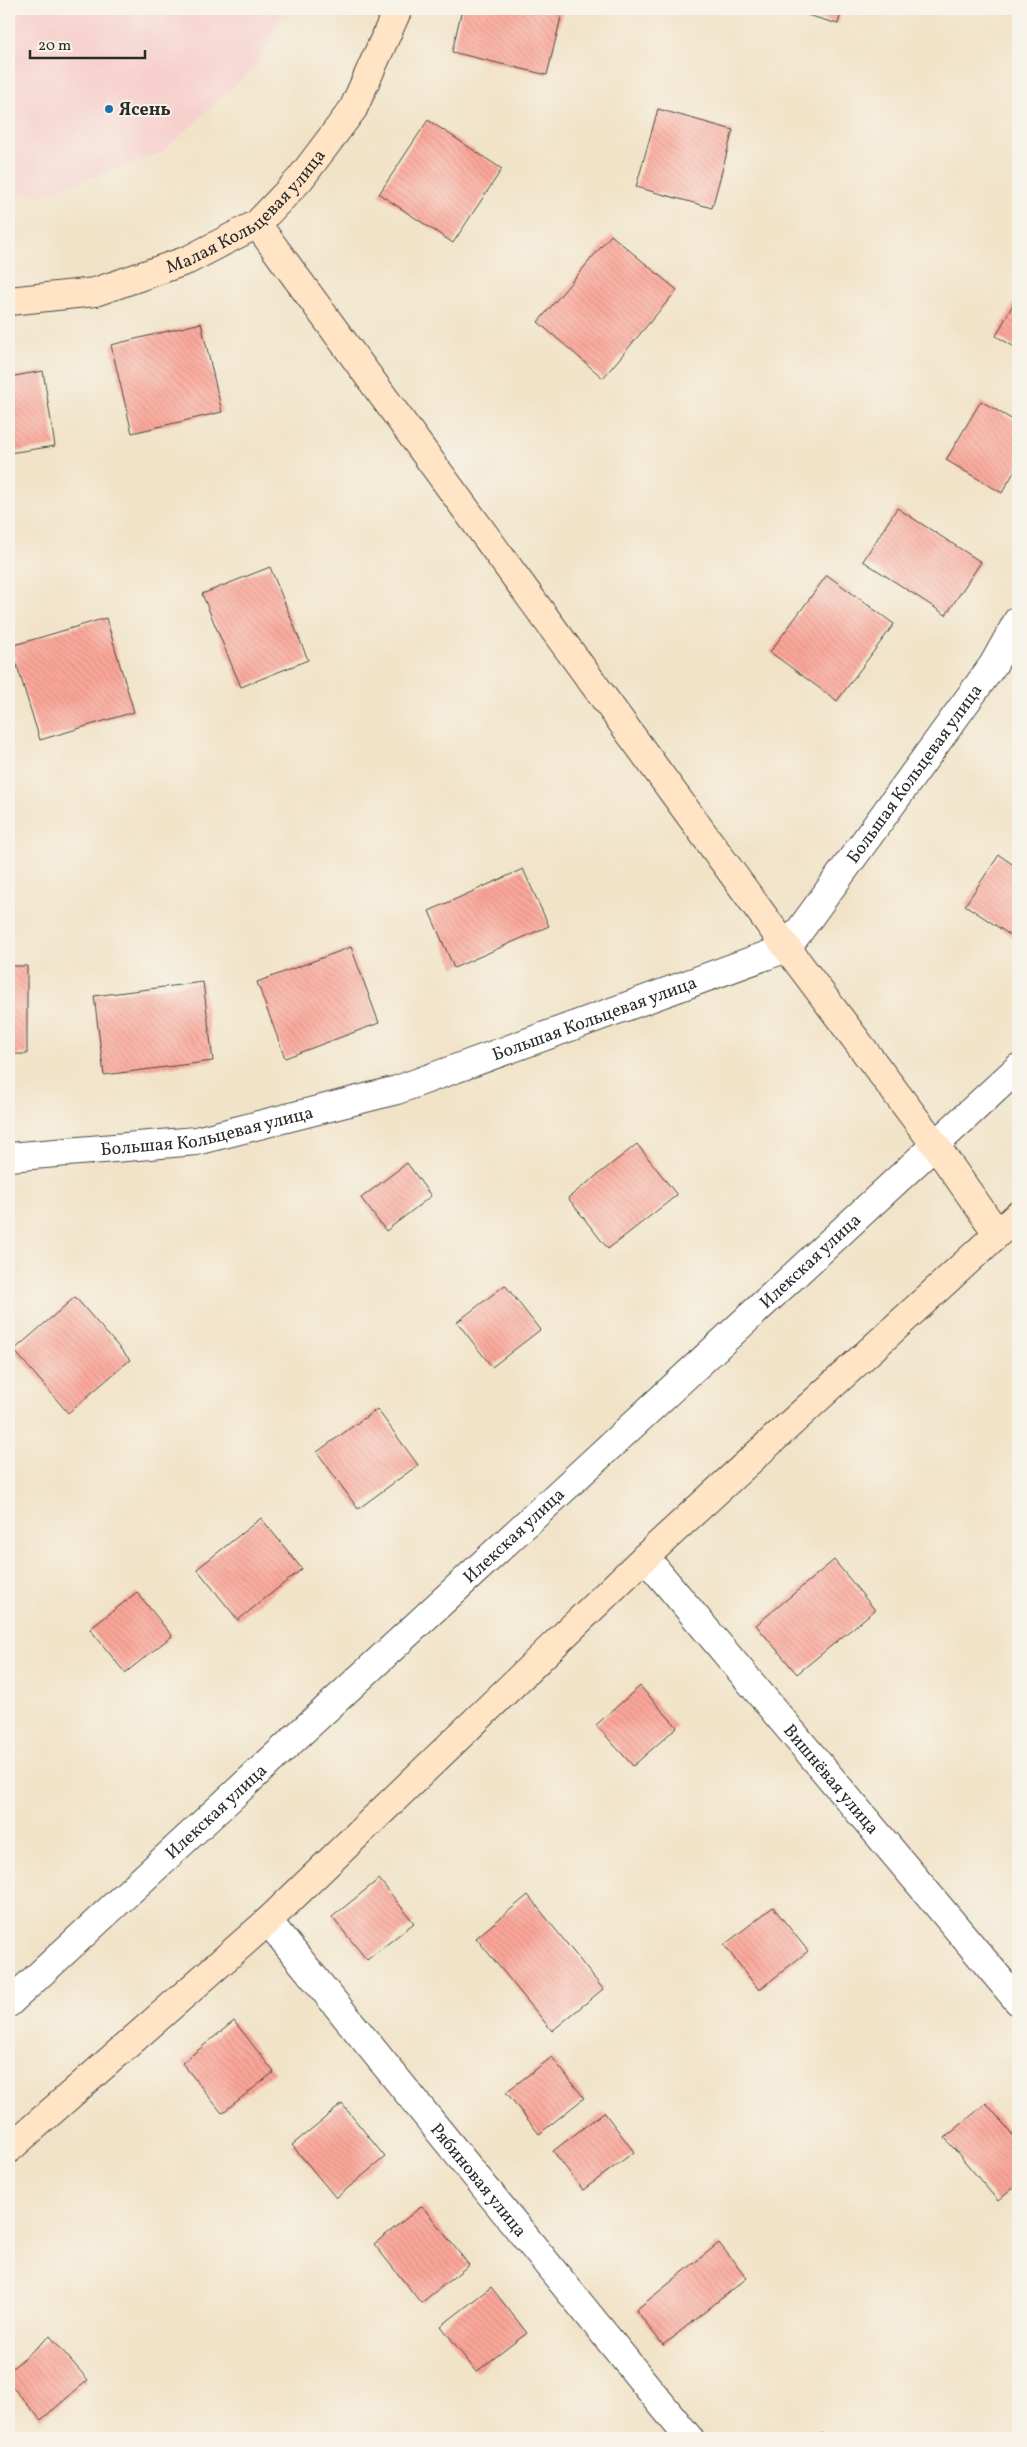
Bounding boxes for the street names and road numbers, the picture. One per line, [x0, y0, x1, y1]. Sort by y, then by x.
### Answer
street label: Малая Кольцевая улица [163, 145, 332, 281]
street label: Большая Кольцевая улица [842, 680, 989, 869]
street label: Большая Кольцевая улица [489, 971, 701, 1068]
street label: Большая Кольцевая улица [100, 1101, 316, 1163]
street label: Илекская улица [755, 1208, 867, 1315]
street label: Илекская улица [458, 1483, 571, 1590]
street label: Вишнёвая улица [777, 1719, 884, 1841]
street label: Илекская улица [161, 1759, 273, 1866]
street label: Рябиновая улица [424, 2118, 532, 2243]

